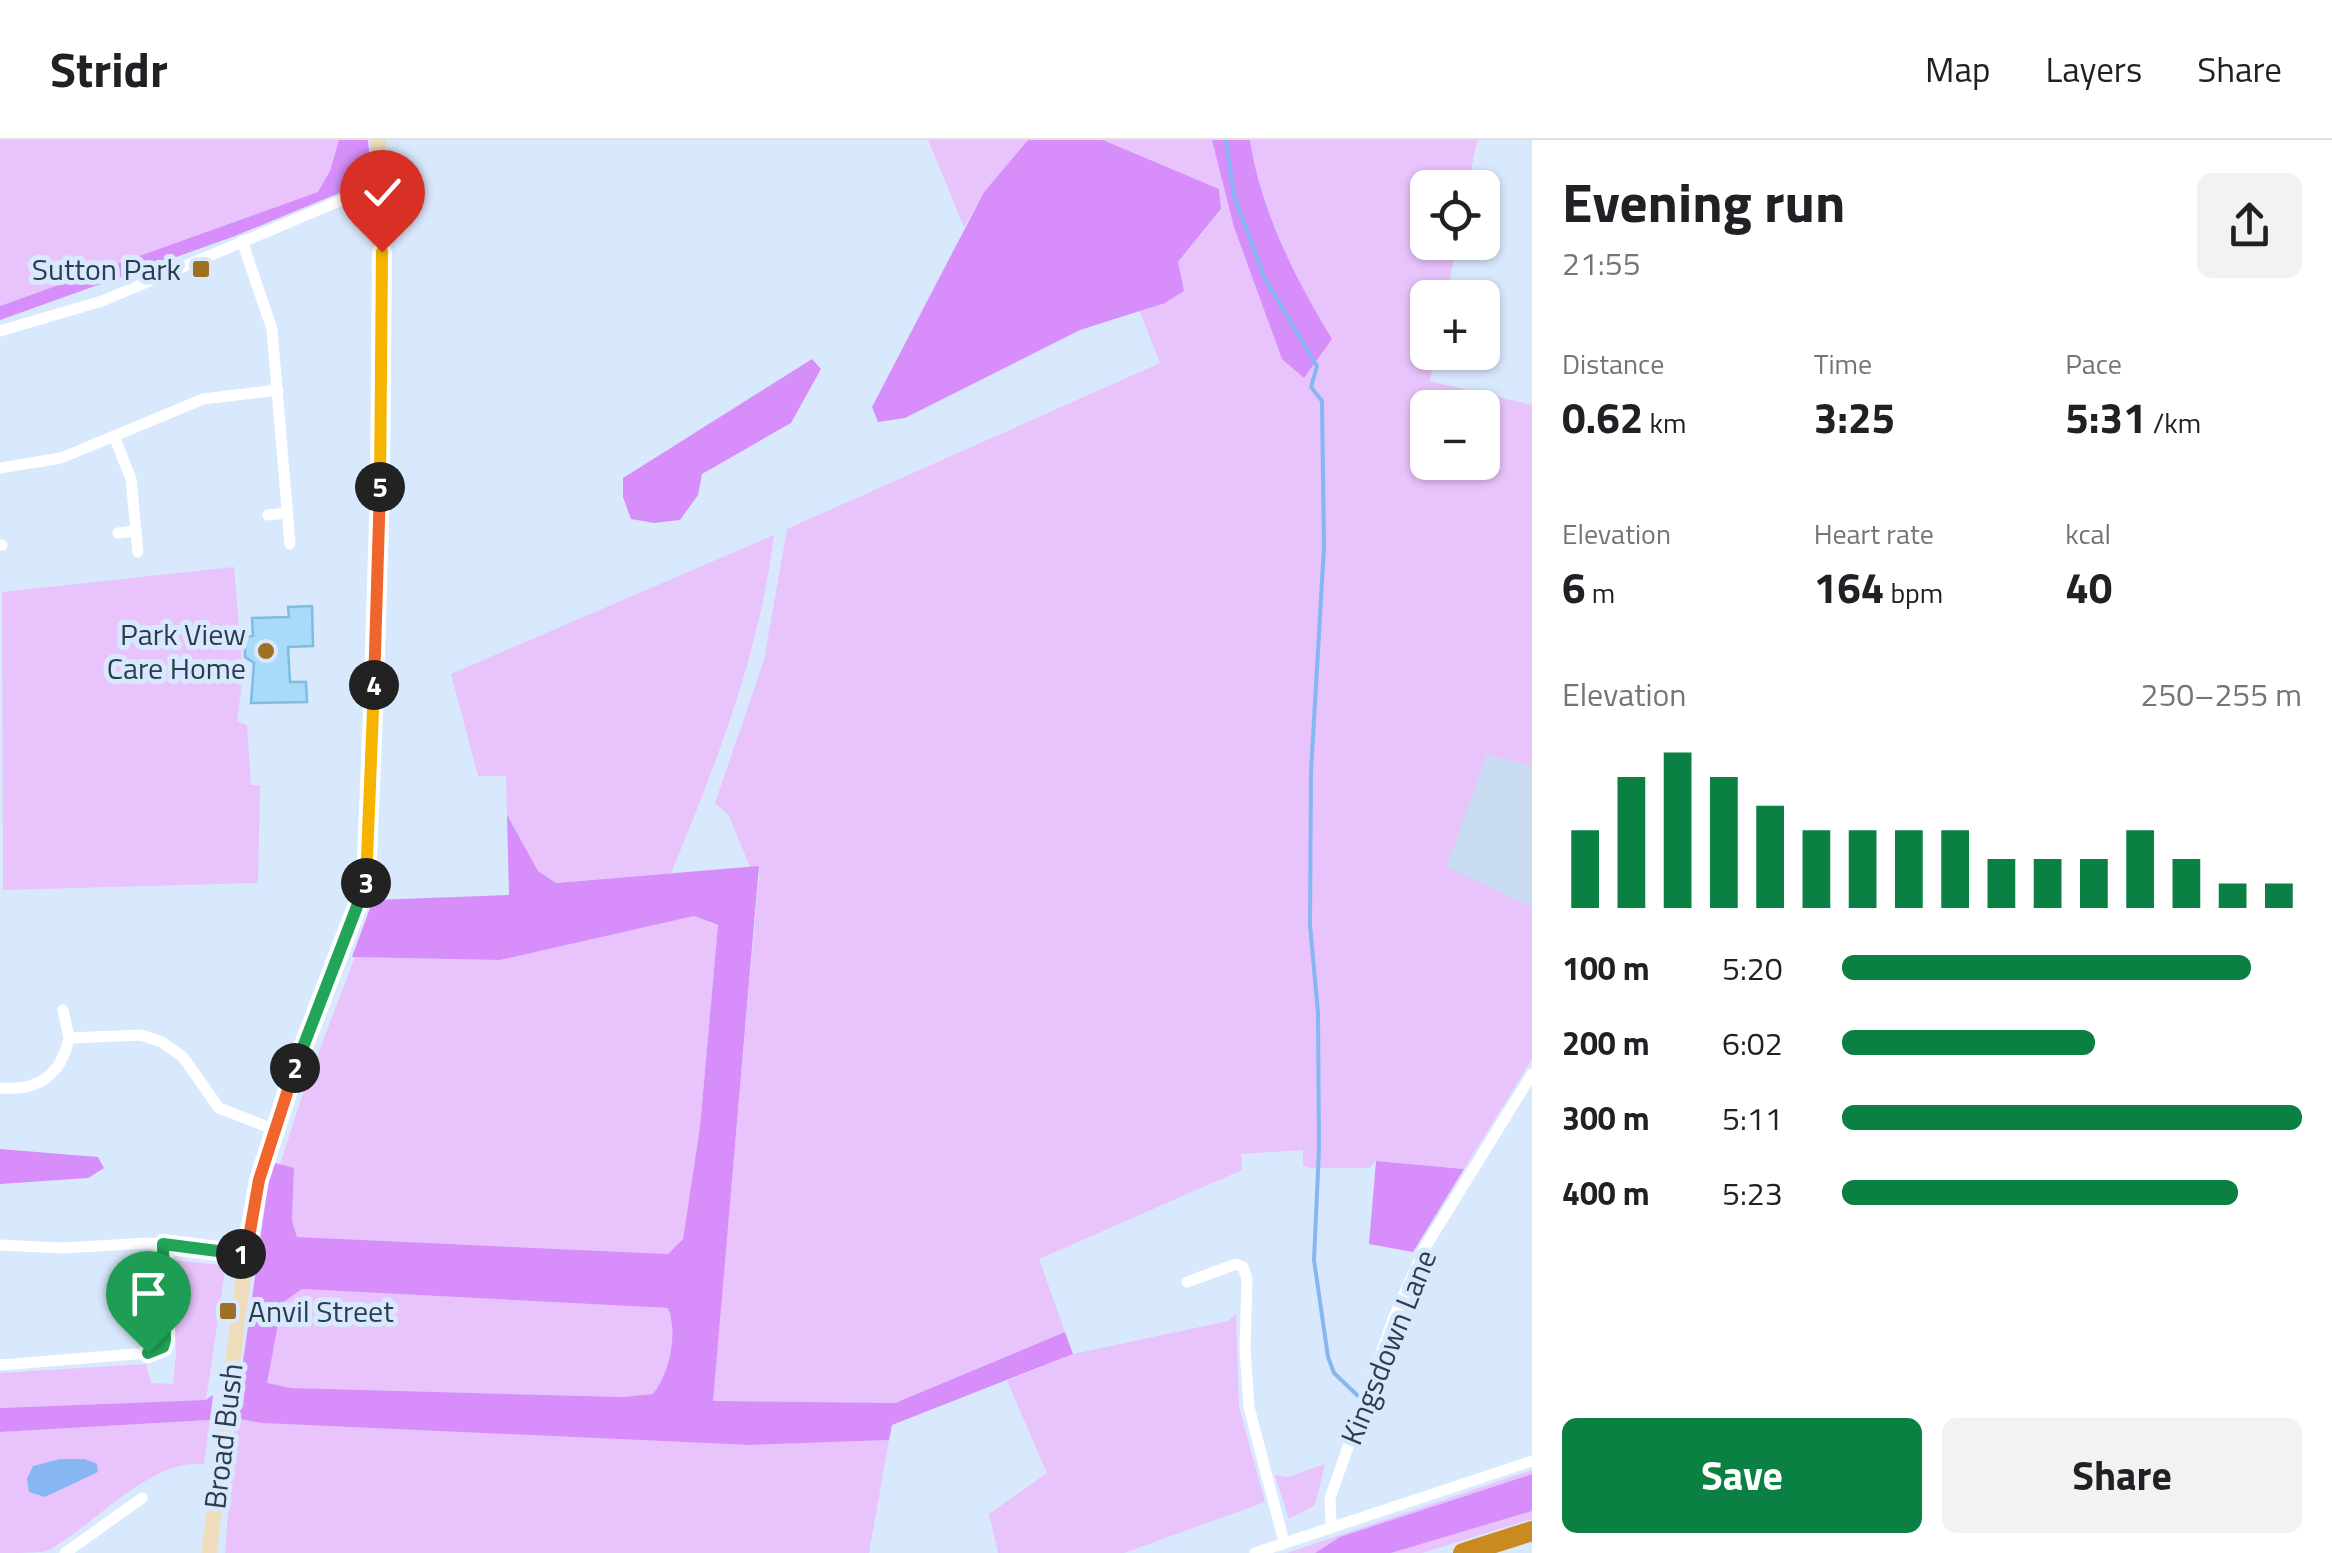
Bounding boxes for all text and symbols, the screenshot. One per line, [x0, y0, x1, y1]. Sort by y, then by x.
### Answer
text: Stridr [50, 33, 168, 106]
text: Map [1925, 42, 1990, 96]
text: Layers [2045, 42, 2142, 96]
text: Share [2197, 42, 2282, 96]
pin [340, 150, 425, 253]
text: Evening run [1562, 160, 1845, 243]
icon: check [355, 165, 410, 220]
map controls [1410, 170, 1500, 480]
button: locate [1410, 170, 1500, 260]
button: share [2197, 173, 2302, 278]
text: 21:55 [1562, 239, 1641, 287]
place label: Sutton Park [32, 246, 181, 292]
marker: Sutton Park [190, 258, 212, 280]
button: + [1410, 280, 1500, 370]
text: Distance [1562, 342, 1664, 385]
text: Time [1814, 342, 1872, 385]
text: Pace [2065, 342, 2122, 385]
text: 0.62 [1562, 385, 1643, 449]
text: 3:25 [1814, 385, 1895, 449]
text: 5:31 [2065, 385, 2147, 449]
button: − [1410, 390, 1500, 480]
text: km [1643, 401, 1686, 444]
text: /km [2147, 401, 2201, 444]
pin: 5 [355, 462, 405, 512]
text: 5 [372, 465, 388, 508]
text: Elevation [1562, 512, 1671, 555]
text: Heart rate [1814, 512, 1934, 555]
text: kcal [2065, 512, 2111, 555]
text: 6 [1562, 555, 1586, 619]
text: 164 [1814, 555, 1884, 619]
text: 40 [2065, 555, 2112, 619]
text: m [1586, 571, 1615, 614]
text: bpm [1884, 571, 1943, 614]
place label: Park View Care Home [107, 611, 246, 691]
marker: Park View Care Home [255, 640, 277, 662]
pin: 4 [349, 660, 399, 710]
text: 4 [366, 663, 382, 706]
text: Elevation [1562, 670, 1686, 718]
text: 250–255 m [2140, 670, 2302, 718]
pin: 3 [341, 858, 391, 908]
text: 3 [358, 861, 374, 904]
text: 100 m [1562, 944, 1650, 992]
text: 5:20 [1722, 944, 1783, 992]
text: 200 m [1562, 1019, 1650, 1067]
text: 6:02 [1722, 1019, 1783, 1067]
pin: 2 [270, 1043, 320, 1093]
text: 2 [287, 1046, 303, 1089]
text: 300 m [1562, 1094, 1650, 1142]
text: 5:11 [1722, 1094, 1783, 1142]
text: 400 m [1562, 1169, 1650, 1217]
text: 5:23 [1722, 1169, 1783, 1217]
pin: 1 [216, 1229, 266, 1279]
text: 1 [233, 1232, 249, 1275]
street label: Kingsdown Lane [1328, 1242, 1448, 1452]
pin [106, 1251, 191, 1354]
icon: arrive [121, 1266, 176, 1321]
place label: Anvil Street [248, 1288, 394, 1334]
marker: Anvil Street [217, 1300, 239, 1322]
street label: Broad Bush [191, 1361, 255, 1511]
button: Save [1562, 1418, 1922, 1533]
button: Share [1942, 1418, 2302, 1533]

